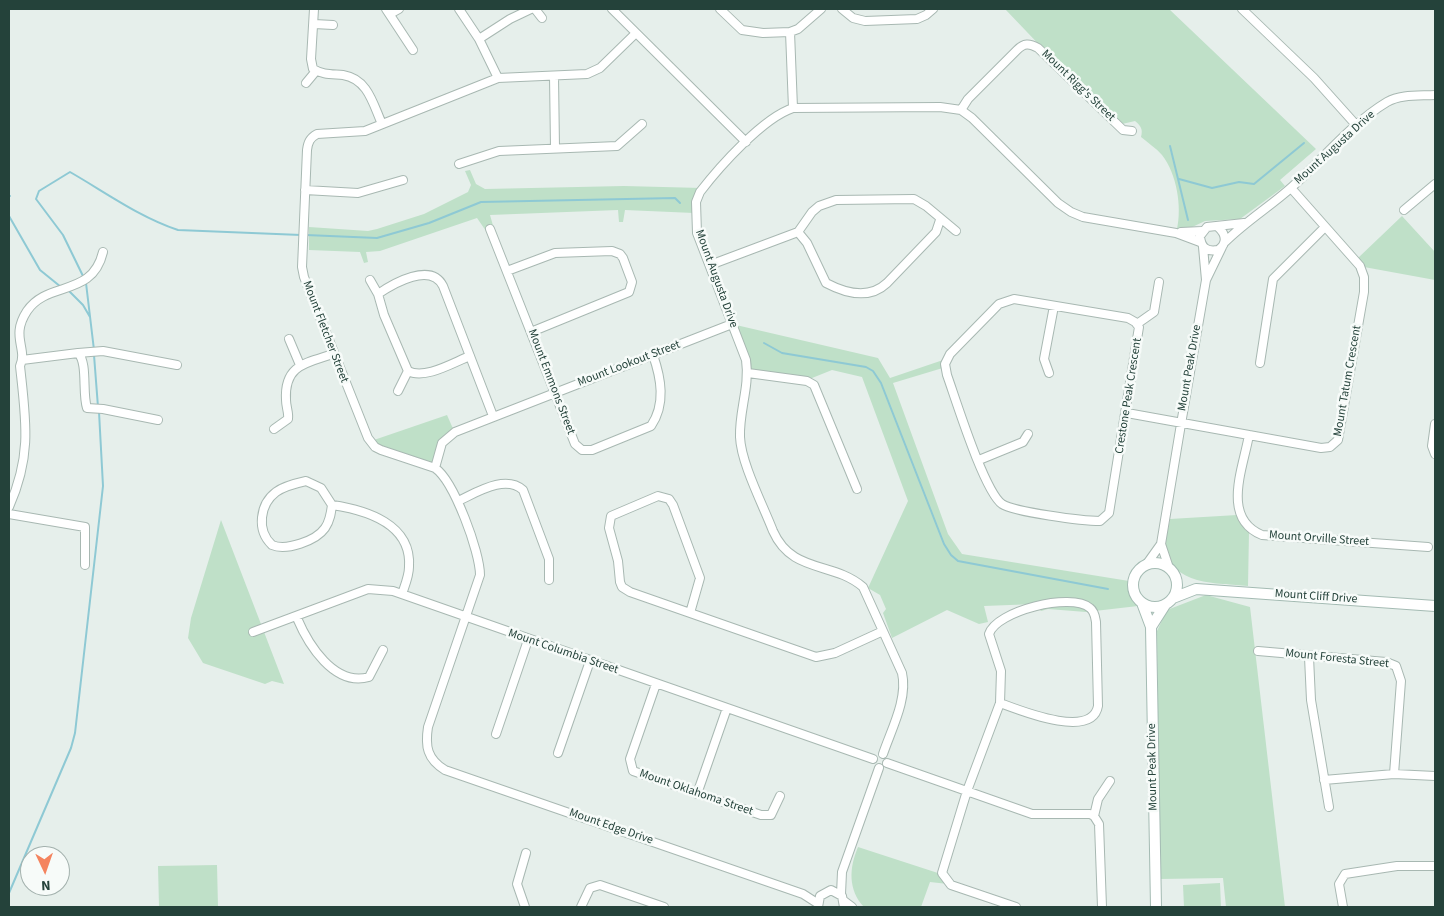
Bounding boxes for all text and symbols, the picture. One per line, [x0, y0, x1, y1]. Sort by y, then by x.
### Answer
street label: Mount Rigg's Street [1038, 47, 1118, 125]
street label: Mount Augusta Drive [1292, 108, 1378, 188]
street label: Mount Augusta Drive [692, 228, 740, 330]
street label: Mount Fletcher Street [299, 279, 351, 385]
street label: Mount Peak Drive [1175, 324, 1205, 412]
street label: Mount Tatum Crescent [1331, 324, 1365, 438]
street label: Mount Emmons Street [524, 327, 578, 437]
street label: Crestone Peak Crescent [1113, 337, 1145, 455]
street label: Mount Lookout Street [576, 338, 682, 390]
street label: Mount Orville Street [1268, 528, 1370, 550]
street label: Mount Cliff Drive [1274, 587, 1358, 607]
street label: Mount Columbia Street [506, 626, 620, 678]
street label: Mount Foresta Street [1284, 646, 1390, 672]
street label: Mount Peak Drive [1145, 723, 1161, 811]
street label: Mount Oklahoma Street [637, 767, 755, 819]
street label: Mount Edge Drive [567, 806, 655, 848]
north arrow [20, 846, 70, 896]
text: N [41, 875, 51, 895]

